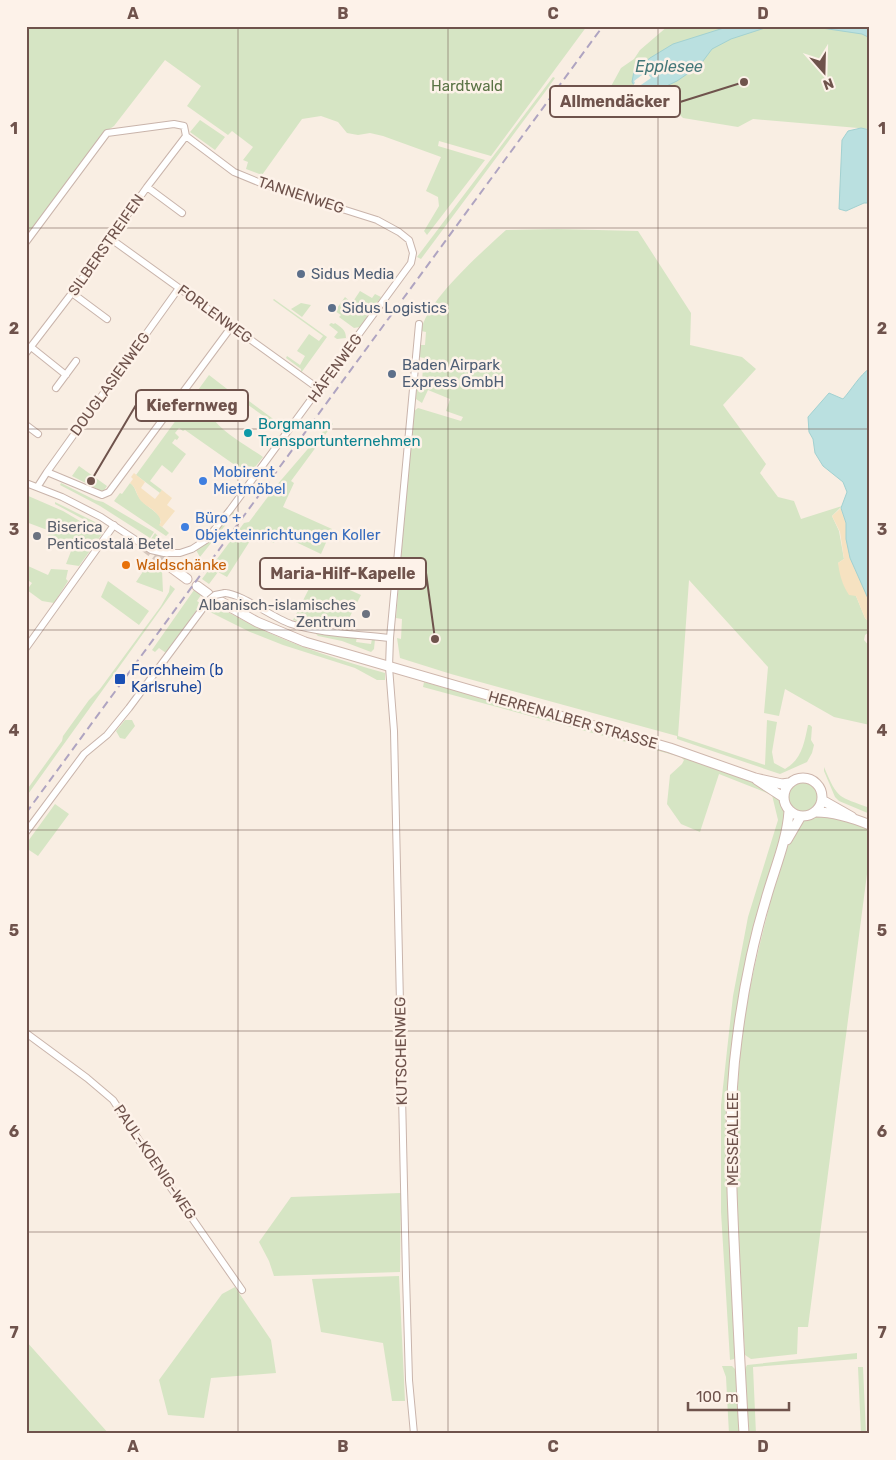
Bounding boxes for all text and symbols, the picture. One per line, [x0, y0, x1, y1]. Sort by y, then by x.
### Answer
text: A [127, 4, 139, 23]
text: B [337, 4, 349, 23]
text: C [547, 4, 559, 23]
text: D [757, 4, 769, 23]
north arrow [798, 48, 848, 98]
water label: Epplesee [635, 57, 703, 76]
text: N [821, 74, 836, 93]
park label: Hardtwald [431, 77, 503, 95]
callout: Allmendäcker [550, 86, 680, 117]
text: Allmendäcker [560, 92, 671, 111]
text: 1 [10, 119, 18, 138]
text: 1 [878, 119, 886, 138]
street label: TANNENWEG [256, 173, 346, 217]
street label: SILBERSTREIFEN [64, 191, 148, 299]
place label: Sidus Media [311, 265, 394, 283]
marker: Sidus Media [295, 268, 307, 280]
street label: FORLENWEG [174, 281, 256, 347]
place label: Sidus Logistics [342, 299, 447, 317]
marker: Sidus Logistics [326, 302, 338, 314]
text: 2 [9, 319, 19, 338]
text: 2 [877, 319, 887, 338]
street label: DOUGLASIENWEG [66, 329, 154, 439]
street label: HÄFENWEG [304, 330, 366, 406]
place label: Baden Airpark Express GmbH [402, 356, 504, 391]
marker: Baden Airpark Express GmbH [386, 368, 398, 380]
callout: Kiefernweg [136, 390, 248, 421]
text: Kiefernweg [146, 396, 238, 415]
place label: Borgmann Transportunternehmen [258, 415, 421, 450]
marker: Borgmann Transportunternehmen [242, 427, 254, 439]
place label: Mobirent Mietmöbel [213, 463, 286, 498]
marker: Mobirent Mietmöbel [197, 475, 209, 487]
place label: Büro + Objekteinrichtungen Koller [195, 509, 381, 544]
place label: Biserica Penticostală Betel [47, 518, 174, 553]
text: 3 [9, 520, 19, 539]
text: 3 [877, 520, 887, 539]
marker: Büro + Objekteinrichtungen Koller [179, 521, 191, 533]
marker: Biserica Penticostală Betel [31, 530, 43, 542]
place label: Waldschänke [136, 556, 227, 574]
callout: Maria-Hilf-Kapelle [260, 558, 426, 589]
marker: Waldschänke [120, 559, 132, 571]
text: Maria-Hilf-Kapelle [270, 564, 416, 583]
place label: Albanisch-islamisches Zentrum [199, 596, 356, 631]
marker: Albanisch-islamisches Zentrum [360, 608, 372, 620]
place label: Forchheim (b Karlsruhe) [131, 661, 223, 696]
marker: Forchheim (b Karlsruhe) [113, 672, 127, 686]
street label: HERRENALBER STRASSE [486, 687, 660, 753]
text: 4 [9, 721, 20, 740]
text: 4 [877, 721, 888, 740]
text: 5 [9, 921, 19, 940]
text: 5 [877, 921, 887, 940]
street label: KUTSCHENWEG [391, 996, 411, 1106]
street label: MESSEALLEE [724, 1092, 742, 1186]
street label: PAUL-KOENIG-WEG [110, 1101, 200, 1223]
text: 6 [9, 1122, 19, 1141]
text: 6 [877, 1122, 887, 1141]
text: 7 [9, 1323, 19, 1342]
text: 7 [877, 1323, 887, 1342]
scale bar [688, 1380, 790, 1412]
text: 100 m [696, 1388, 738, 1406]
text: A [127, 1437, 139, 1456]
text: B [337, 1437, 349, 1456]
text: C [547, 1437, 559, 1456]
text: D [757, 1437, 769, 1456]

